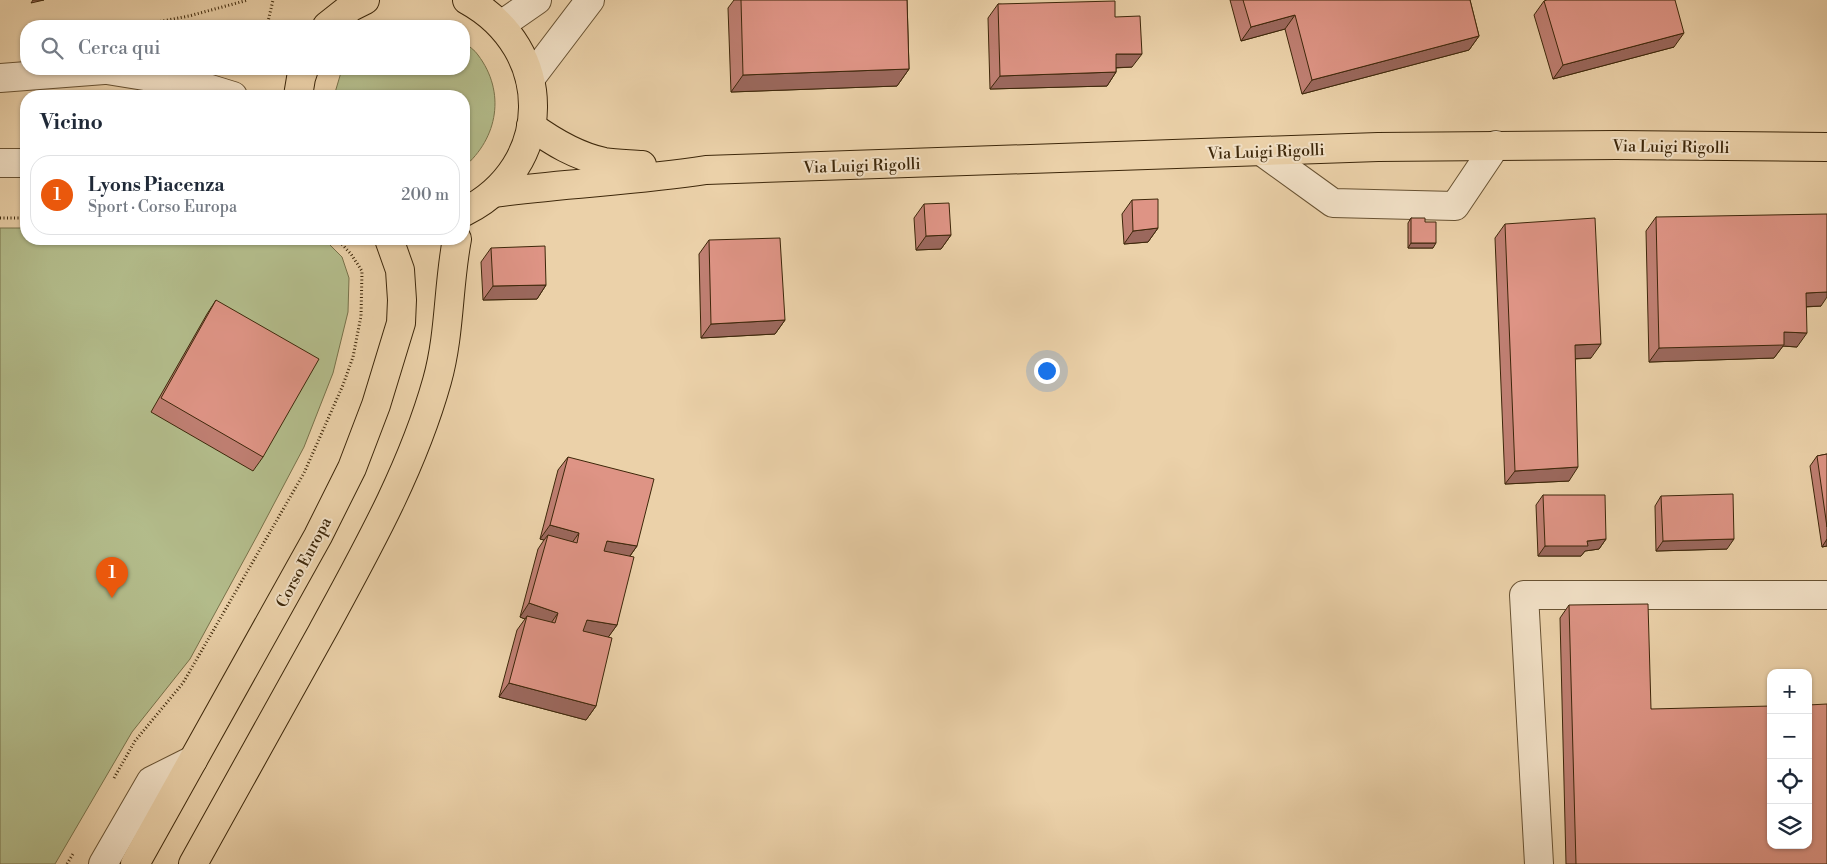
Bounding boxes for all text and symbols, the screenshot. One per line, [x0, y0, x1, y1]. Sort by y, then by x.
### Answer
search box [20, 20, 470, 75]
icon: search [38, 34, 66, 62]
text: Cerca qui [78, 36, 161, 60]
text: Vicino [40, 110, 103, 136]
street label: Via Luigi Rigolli [1611, 136, 1730, 158]
street label: Via Luigi Rigolli [1206, 140, 1325, 164]
street label: Via Luigi Rigolli [802, 154, 921, 178]
text: Lyons Piacenza [88, 173, 225, 197]
text: 1 [53, 185, 61, 205]
text: 200 m [401, 185, 449, 205]
text: Sport · Corso Europa [88, 197, 237, 217]
your location [1034, 358, 1060, 384]
street label: Corso Europa [272, 513, 336, 611]
pin: 1 [96, 557, 128, 598]
map controls [1767, 669, 1812, 849]
button: + [1767, 669, 1812, 714]
button: − [1767, 714, 1812, 759]
button: locate [1767, 759, 1812, 804]
button: layers [1767, 804, 1812, 849]

